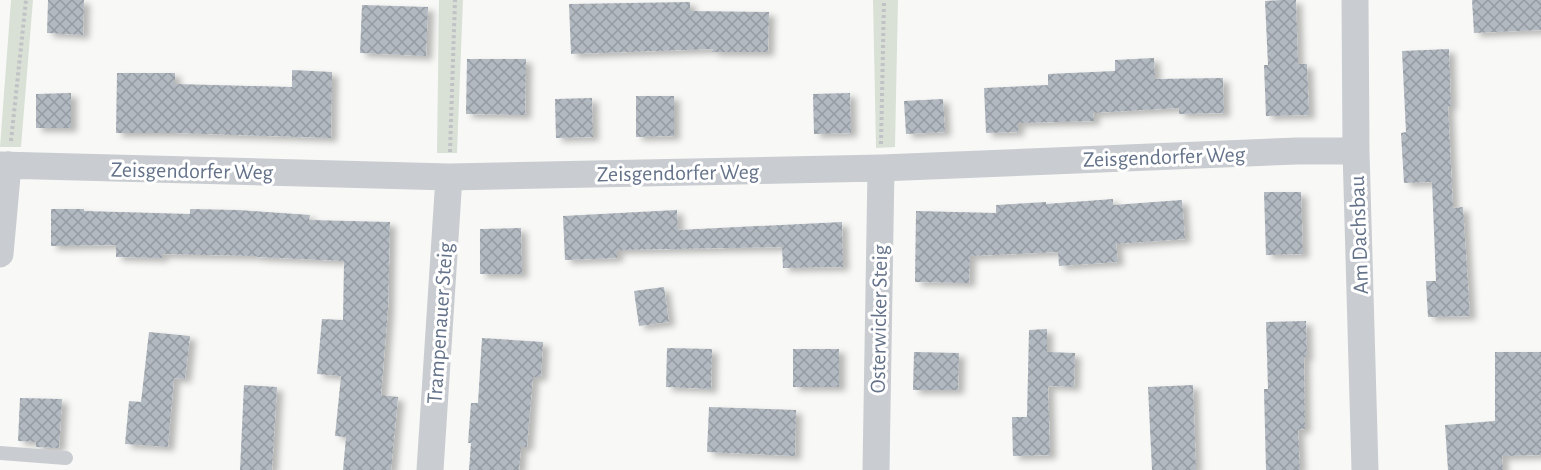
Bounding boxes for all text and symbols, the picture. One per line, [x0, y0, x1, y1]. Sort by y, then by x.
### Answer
street label: Zeisgendorfer Weg [1083, 143, 1246, 171]
street label: Zeisgendorfer Weg [111, 159, 274, 183]
street label: Zeisgendorfer Weg [597, 161, 760, 185]
street label: Am Dachsbau [1346, 175, 1372, 295]
street label: Trampenauer Steig [423, 241, 457, 405]
street label: Osterwicker Steig [867, 244, 891, 394]

